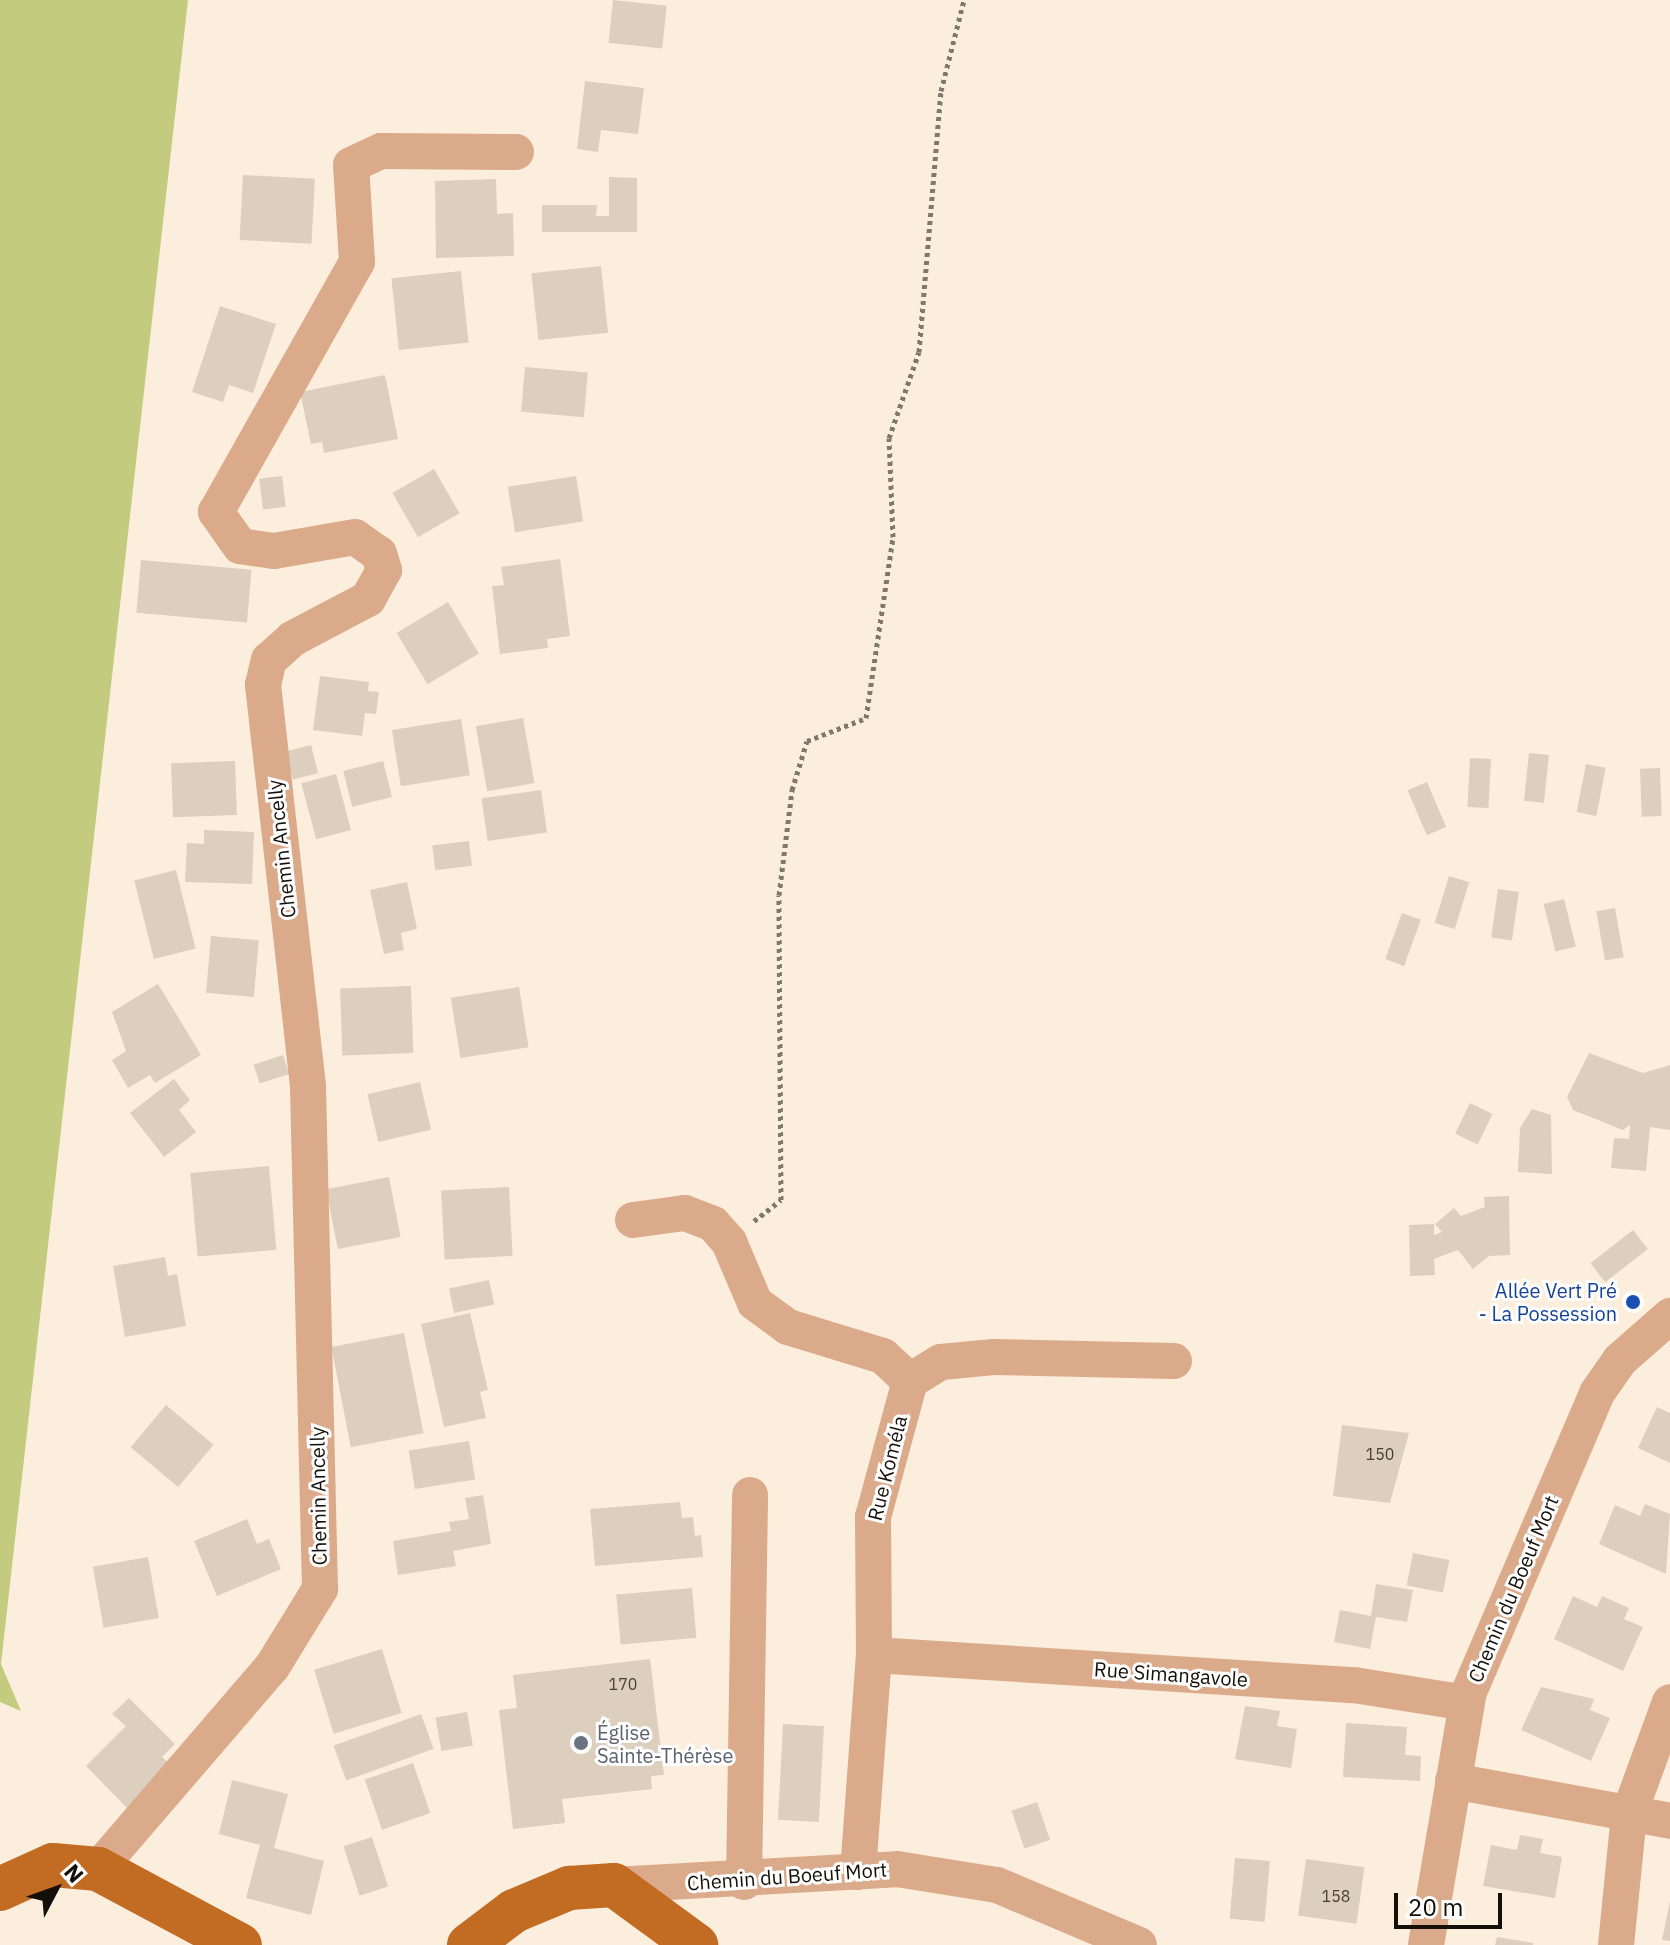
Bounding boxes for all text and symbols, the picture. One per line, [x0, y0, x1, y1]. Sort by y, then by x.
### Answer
street label: Chemin Ancelly [262, 779, 300, 919]
place label: Allée Vert Pré - La Possession [1479, 1278, 1617, 1325]
marker: Allée Vert Pré - La Possession [1624, 1293, 1642, 1311]
street label: Rue Koméla [862, 1413, 912, 1523]
street label: Chemin Ancelly [305, 1426, 331, 1566]
house number: 150 [1366, 1444, 1394, 1464]
street label: Chemin du Boeuf Mort [1463, 1492, 1563, 1686]
street label: Rue Simangavole [1093, 1657, 1249, 1691]
house number: 170 [609, 1674, 637, 1694]
place label: Église Sainte-Thérèse [597, 1720, 733, 1767]
marker: Église Sainte-Thérèse [572, 1734, 590, 1752]
north arrow [16, 1849, 96, 1929]
text: N [58, 1857, 91, 1888]
street label: Chemin du Boeuf Mort [686, 1857, 888, 1895]
scale bar [1398, 1877, 1506, 1927]
house number: 158 [1322, 1886, 1350, 1906]
text: 20 m [1408, 1891, 1463, 1923]

